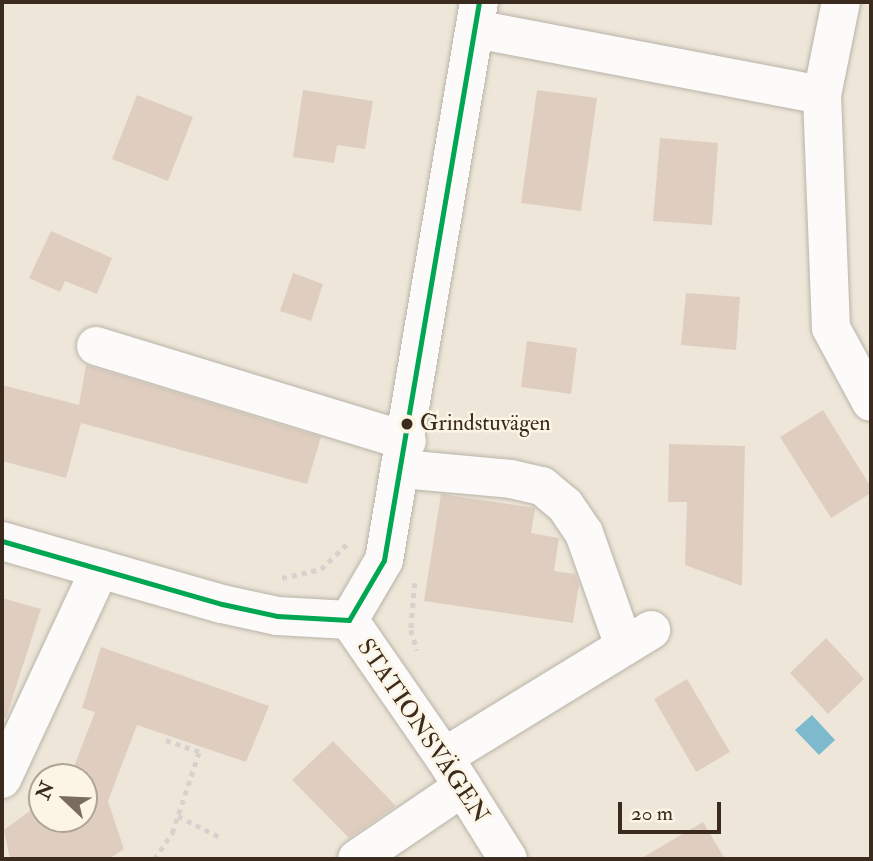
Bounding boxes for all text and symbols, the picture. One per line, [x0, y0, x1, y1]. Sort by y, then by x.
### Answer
place label: Grindstuvägen [420, 411, 550, 437]
marker: Grindstuvägen [400, 417, 414, 431]
street label: STATIONSVÄGEN [351, 633, 495, 829]
north arrow [28, 763, 98, 833]
text: N [31, 778, 60, 803]
scale bar [621, 788, 724, 832]
text: 20 m [631, 800, 673, 827]

